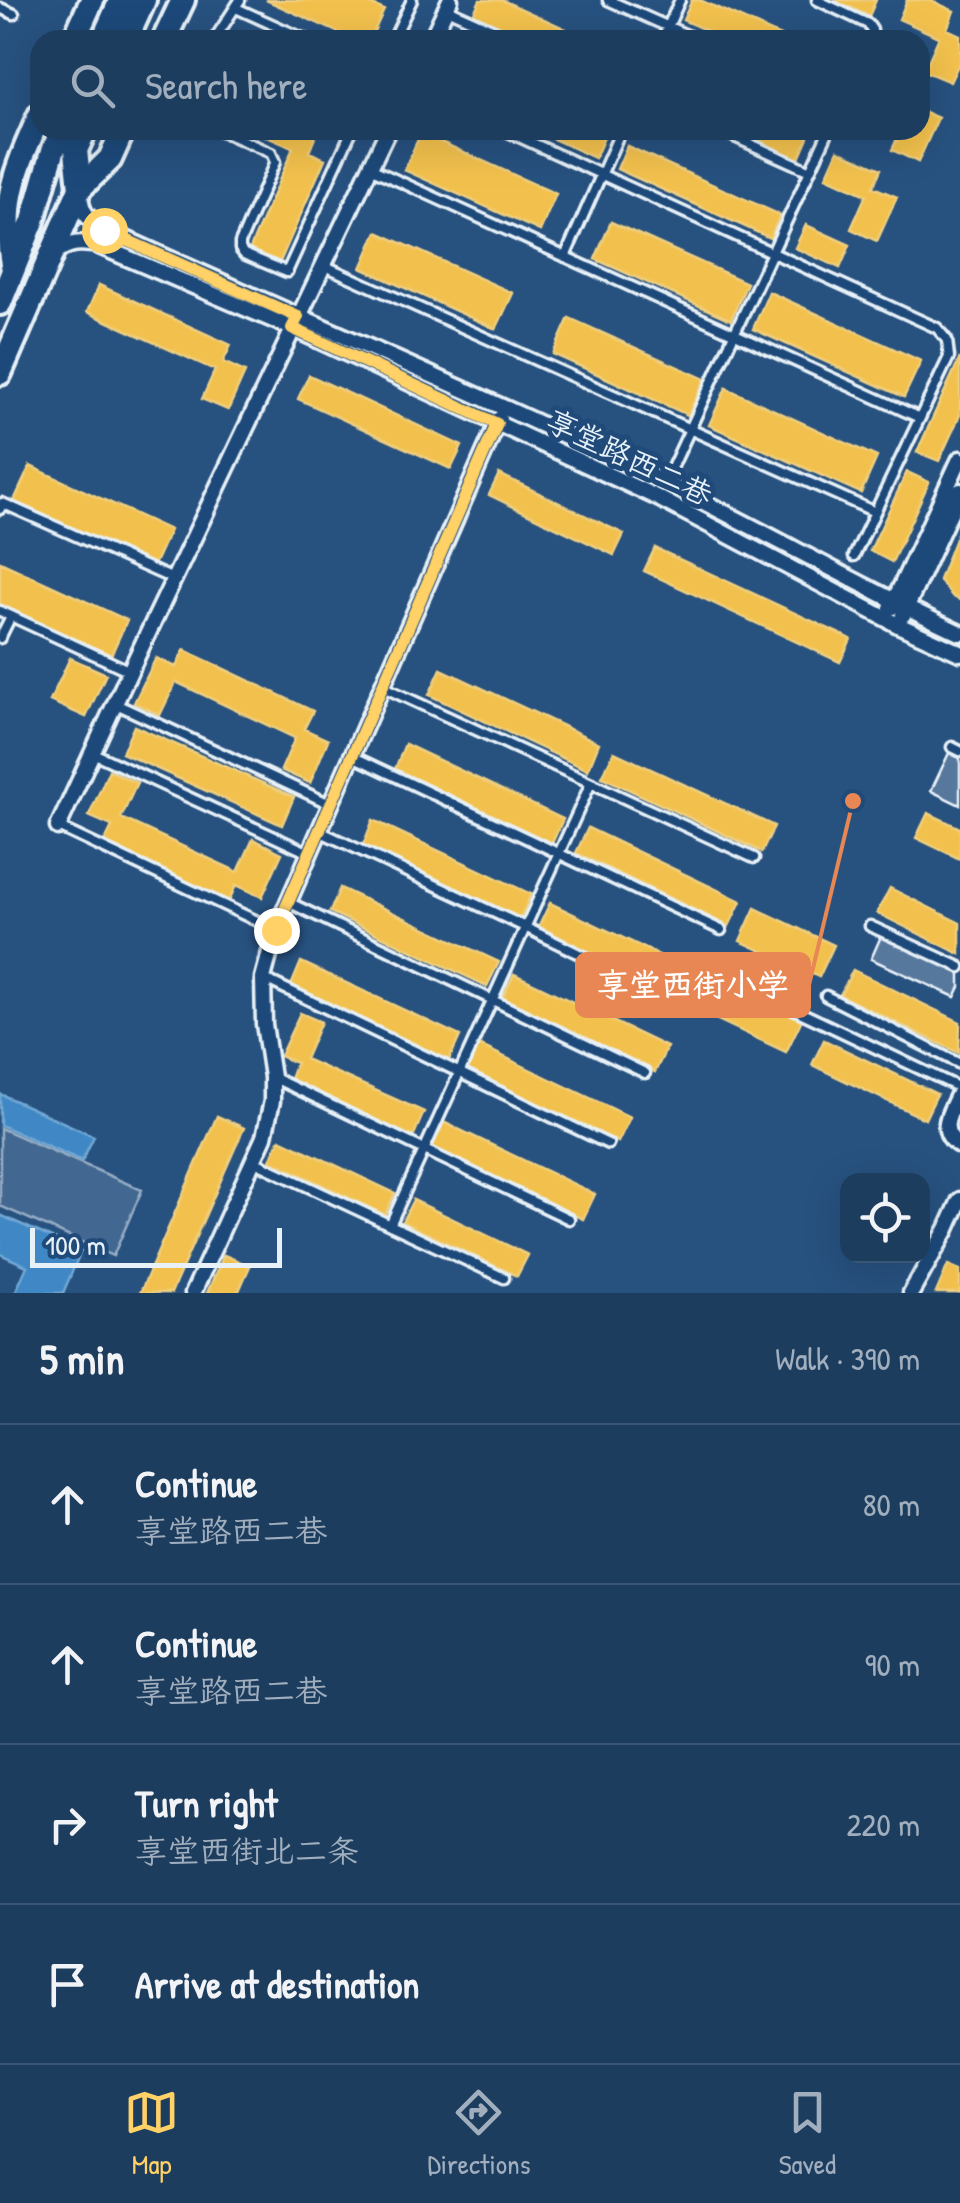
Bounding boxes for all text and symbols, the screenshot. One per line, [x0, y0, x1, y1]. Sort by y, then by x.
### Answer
search box [30, 30, 930, 140]
icon: search [65, 58, 120, 113]
text: Search here [145, 59, 307, 111]
route start [82, 208, 128, 254]
street label: 享堂路西二巷 [540, 400, 720, 514]
route end [254, 908, 300, 954]
callout: 享堂西街小学 [577, 954, 809, 1016]
text: 享堂西街小学 [597, 963, 789, 1006]
map controls [840, 1173, 930, 1263]
button: locate [840, 1173, 930, 1263]
scale bar [30, 1223, 282, 1268]
text: 100 m [45, 1226, 106, 1264]
text: 5 min [40, 1330, 124, 1387]
text: Walk · 390 m [775, 1337, 920, 1380]
text: Continue [135, 1457, 257, 1509]
icon: ahead [40, 1477, 95, 1532]
text: 80 m [863, 1483, 920, 1526]
text: 享堂路西二巷 [135, 1509, 327, 1552]
text: Continue [135, 1617, 257, 1669]
icon: ahead [40, 1637, 95, 1692]
text: 90 m [865, 1643, 920, 1686]
text: 享堂路西二巷 [135, 1669, 327, 1712]
text: Turn right [135, 1777, 278, 1829]
icon: right [40, 1797, 95, 1852]
text: 220 m [847, 1803, 920, 1846]
text: 享堂西街北二条 [135, 1829, 359, 1872]
icon: arrive [40, 1957, 95, 2012]
text: Arrive at destination [135, 1958, 419, 2010]
tab: Map [124, 2085, 179, 2183]
tab: Directions [427, 2085, 530, 2183]
tab: Saved [779, 2085, 836, 2183]

